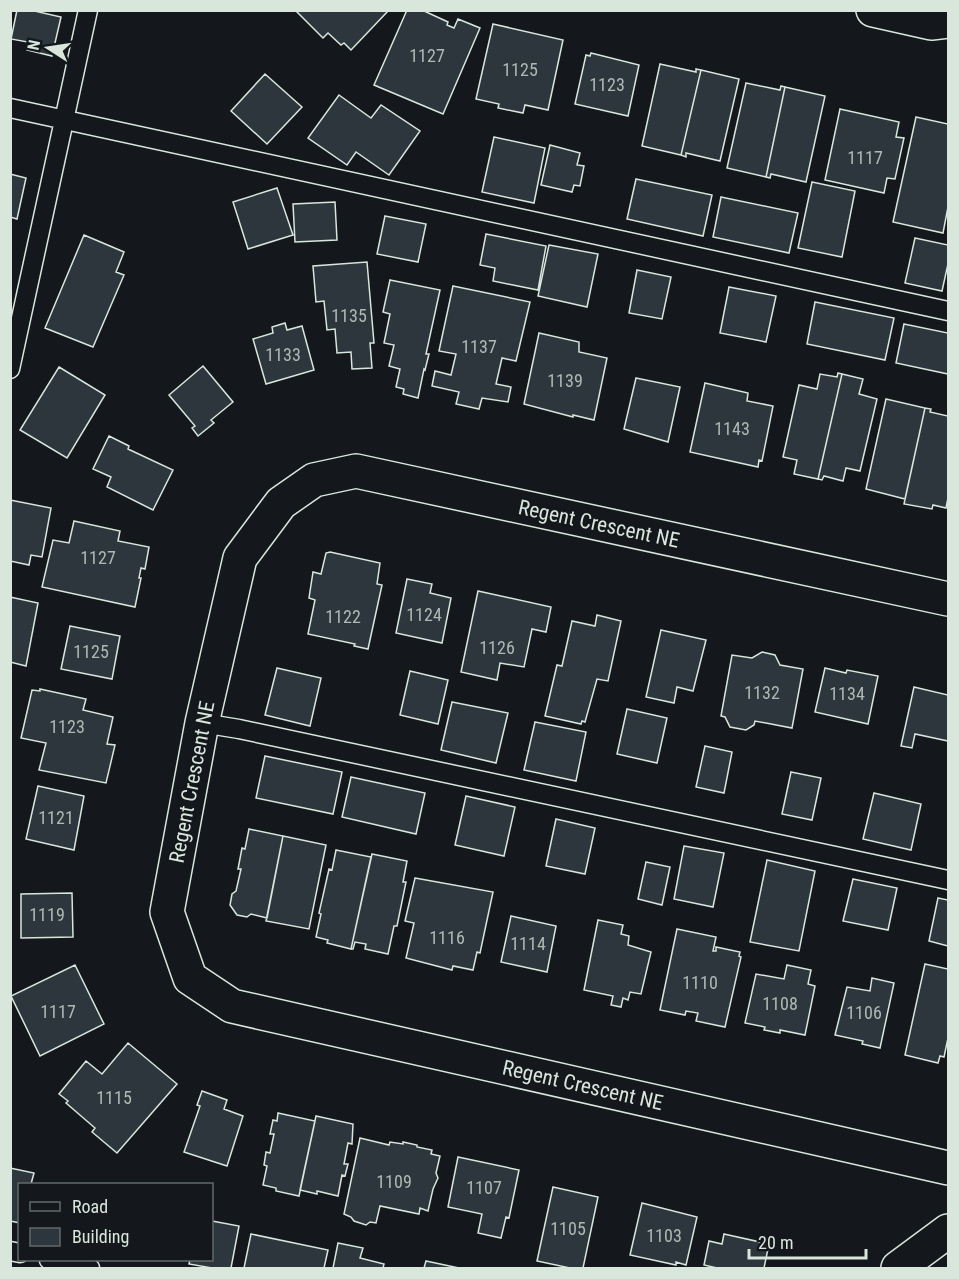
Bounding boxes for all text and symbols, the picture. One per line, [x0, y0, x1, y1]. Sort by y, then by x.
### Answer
north arrow [18, 18, 78, 78]
text: N [24, 38, 44, 52]
house number: 1127 [409, 45, 445, 66]
house number: 1125 [502, 59, 538, 80]
house number: 1123 [589, 74, 625, 95]
house number: 1117 [847, 147, 883, 168]
house number: 1135 [331, 305, 367, 326]
house number: 1137 [461, 336, 497, 357]
house number: 1133 [265, 344, 301, 365]
house number: 1139 [547, 370, 583, 391]
house number: 1143 [714, 418, 750, 439]
street label: Regent Crescent NE [516, 495, 682, 553]
house number: 1127 [80, 547, 116, 568]
house number: 1124 [406, 604, 442, 625]
house number: 1122 [325, 606, 361, 627]
house number: 1126 [479, 637, 515, 658]
house number: 1125 [73, 641, 109, 662]
house number: 1132 [744, 682, 780, 703]
house number: 1134 [829, 683, 865, 704]
street label: Regent Crescent NE [165, 699, 219, 865]
house number: 1123 [49, 716, 85, 737]
house number: 1121 [38, 807, 74, 828]
house number: 1119 [29, 904, 65, 925]
house number: 1116 [429, 927, 465, 948]
house number: 1114 [510, 933, 546, 954]
house number: 1110 [682, 972, 718, 993]
house number: 1108 [762, 993, 798, 1014]
house number: 1117 [40, 1001, 76, 1022]
house number: 1106 [846, 1002, 882, 1023]
street label: Regent Crescent NE [500, 1056, 665, 1115]
house number: 1115 [96, 1087, 132, 1108]
house number: 1109 [376, 1171, 412, 1192]
house number: 1107 [466, 1177, 502, 1198]
legend [18, 1183, 213, 1261]
text: Road [72, 1196, 108, 1217]
house number: 1105 [550, 1218, 586, 1239]
scale bar [749, 1222, 866, 1260]
house number: 1103 [646, 1225, 682, 1246]
text: Building [72, 1226, 129, 1247]
text: 20 m [758, 1232, 793, 1253]

